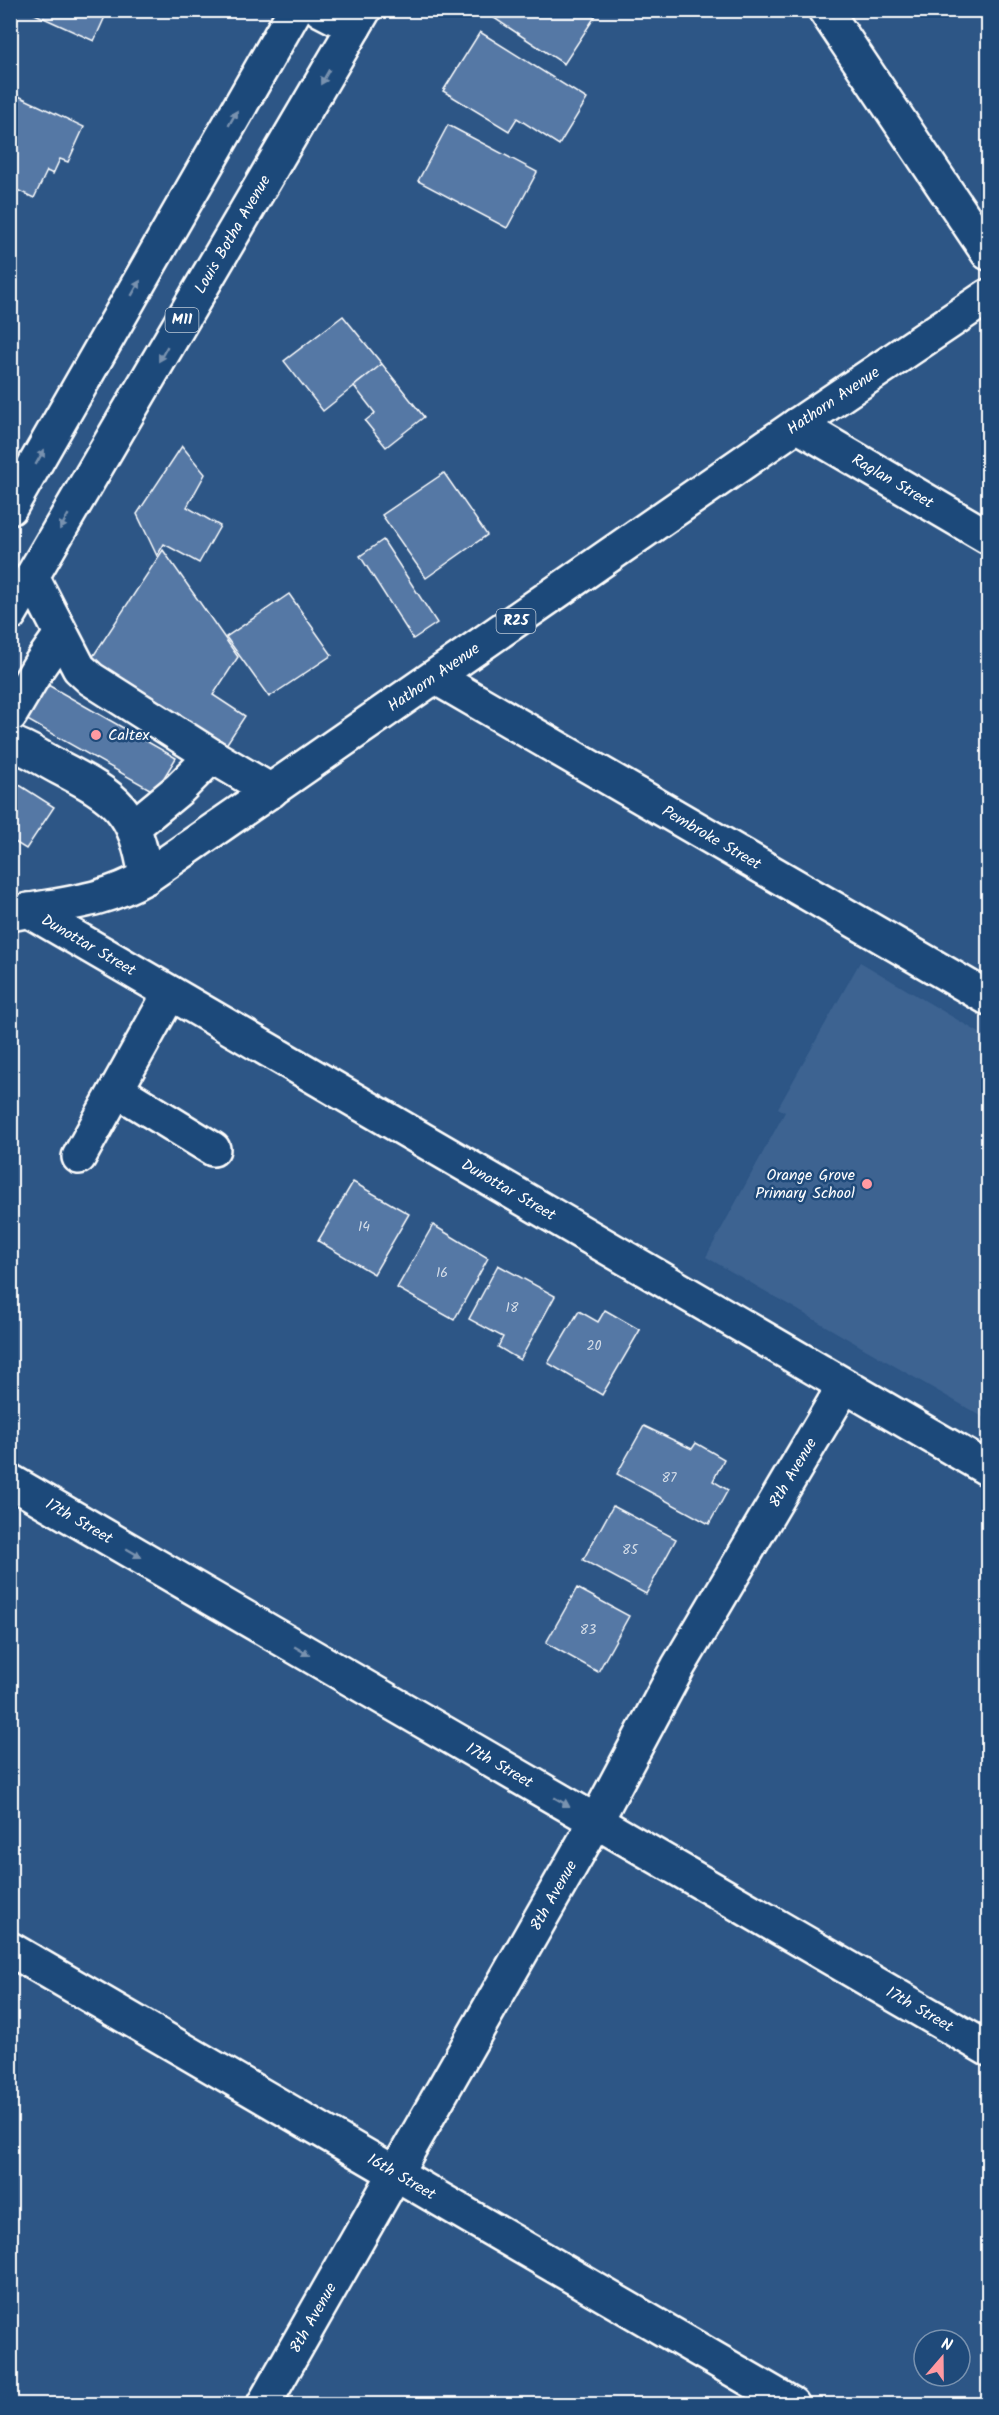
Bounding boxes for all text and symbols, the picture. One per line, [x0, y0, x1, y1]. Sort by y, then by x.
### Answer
one-way arrow [320, 69, 330, 86]
one-way arrow [228, 109, 238, 126]
street label: Louis Botha Avenue [188, 170, 277, 299]
one-way arrow [131, 279, 141, 296]
road number: M11 [166, 308, 198, 332]
one-way arrow [157, 346, 168, 362]
street label: Hathorn Avenue [782, 360, 885, 441]
street label: Raglan Street [847, 447, 939, 515]
one-way arrow [34, 449, 45, 465]
one-way arrow [59, 514, 69, 531]
road number: R25 [496, 609, 536, 633]
street label: Hathorn Avenue [382, 636, 485, 718]
place label: Caltex [108, 723, 150, 748]
marker: Caltex [89, 728, 103, 742]
street label: Pembroke Street [657, 799, 767, 877]
street label: Dunottar Street [36, 908, 141, 983]
street label: Dunottar Street [456, 1152, 561, 1228]
place label: Orange Grove Primary School [755, 1163, 855, 1206]
marker: Orange Grove Primary School [860, 1177, 874, 1191]
house number: 14 [358, 1216, 370, 1238]
house number: 16 [436, 1262, 448, 1284]
house number: 18 [506, 1297, 519, 1319]
house number: 20 [586, 1335, 602, 1357]
street label: 8th Avenue [762, 1433, 823, 1513]
house number: 87 [662, 1467, 677, 1489]
street label: 17th Street [41, 1492, 118, 1551]
house number: 85 [622, 1539, 639, 1561]
one-way arrow [126, 1548, 143, 1558]
house number: 83 [580, 1619, 596, 1641]
one-way arrow [294, 1646, 311, 1656]
street label: 17th Street [461, 1736, 539, 1795]
one-way arrow [554, 1796, 570, 1807]
street label: 8th Avenue [523, 1856, 584, 1936]
street label: 17th Street [881, 1980, 959, 2039]
street label: 16th Street [363, 2147, 441, 2207]
street label: 8th Avenue [283, 2278, 343, 2358]
north arrow [912, 2328, 972, 2388]
text: N [938, 2332, 956, 2359]

